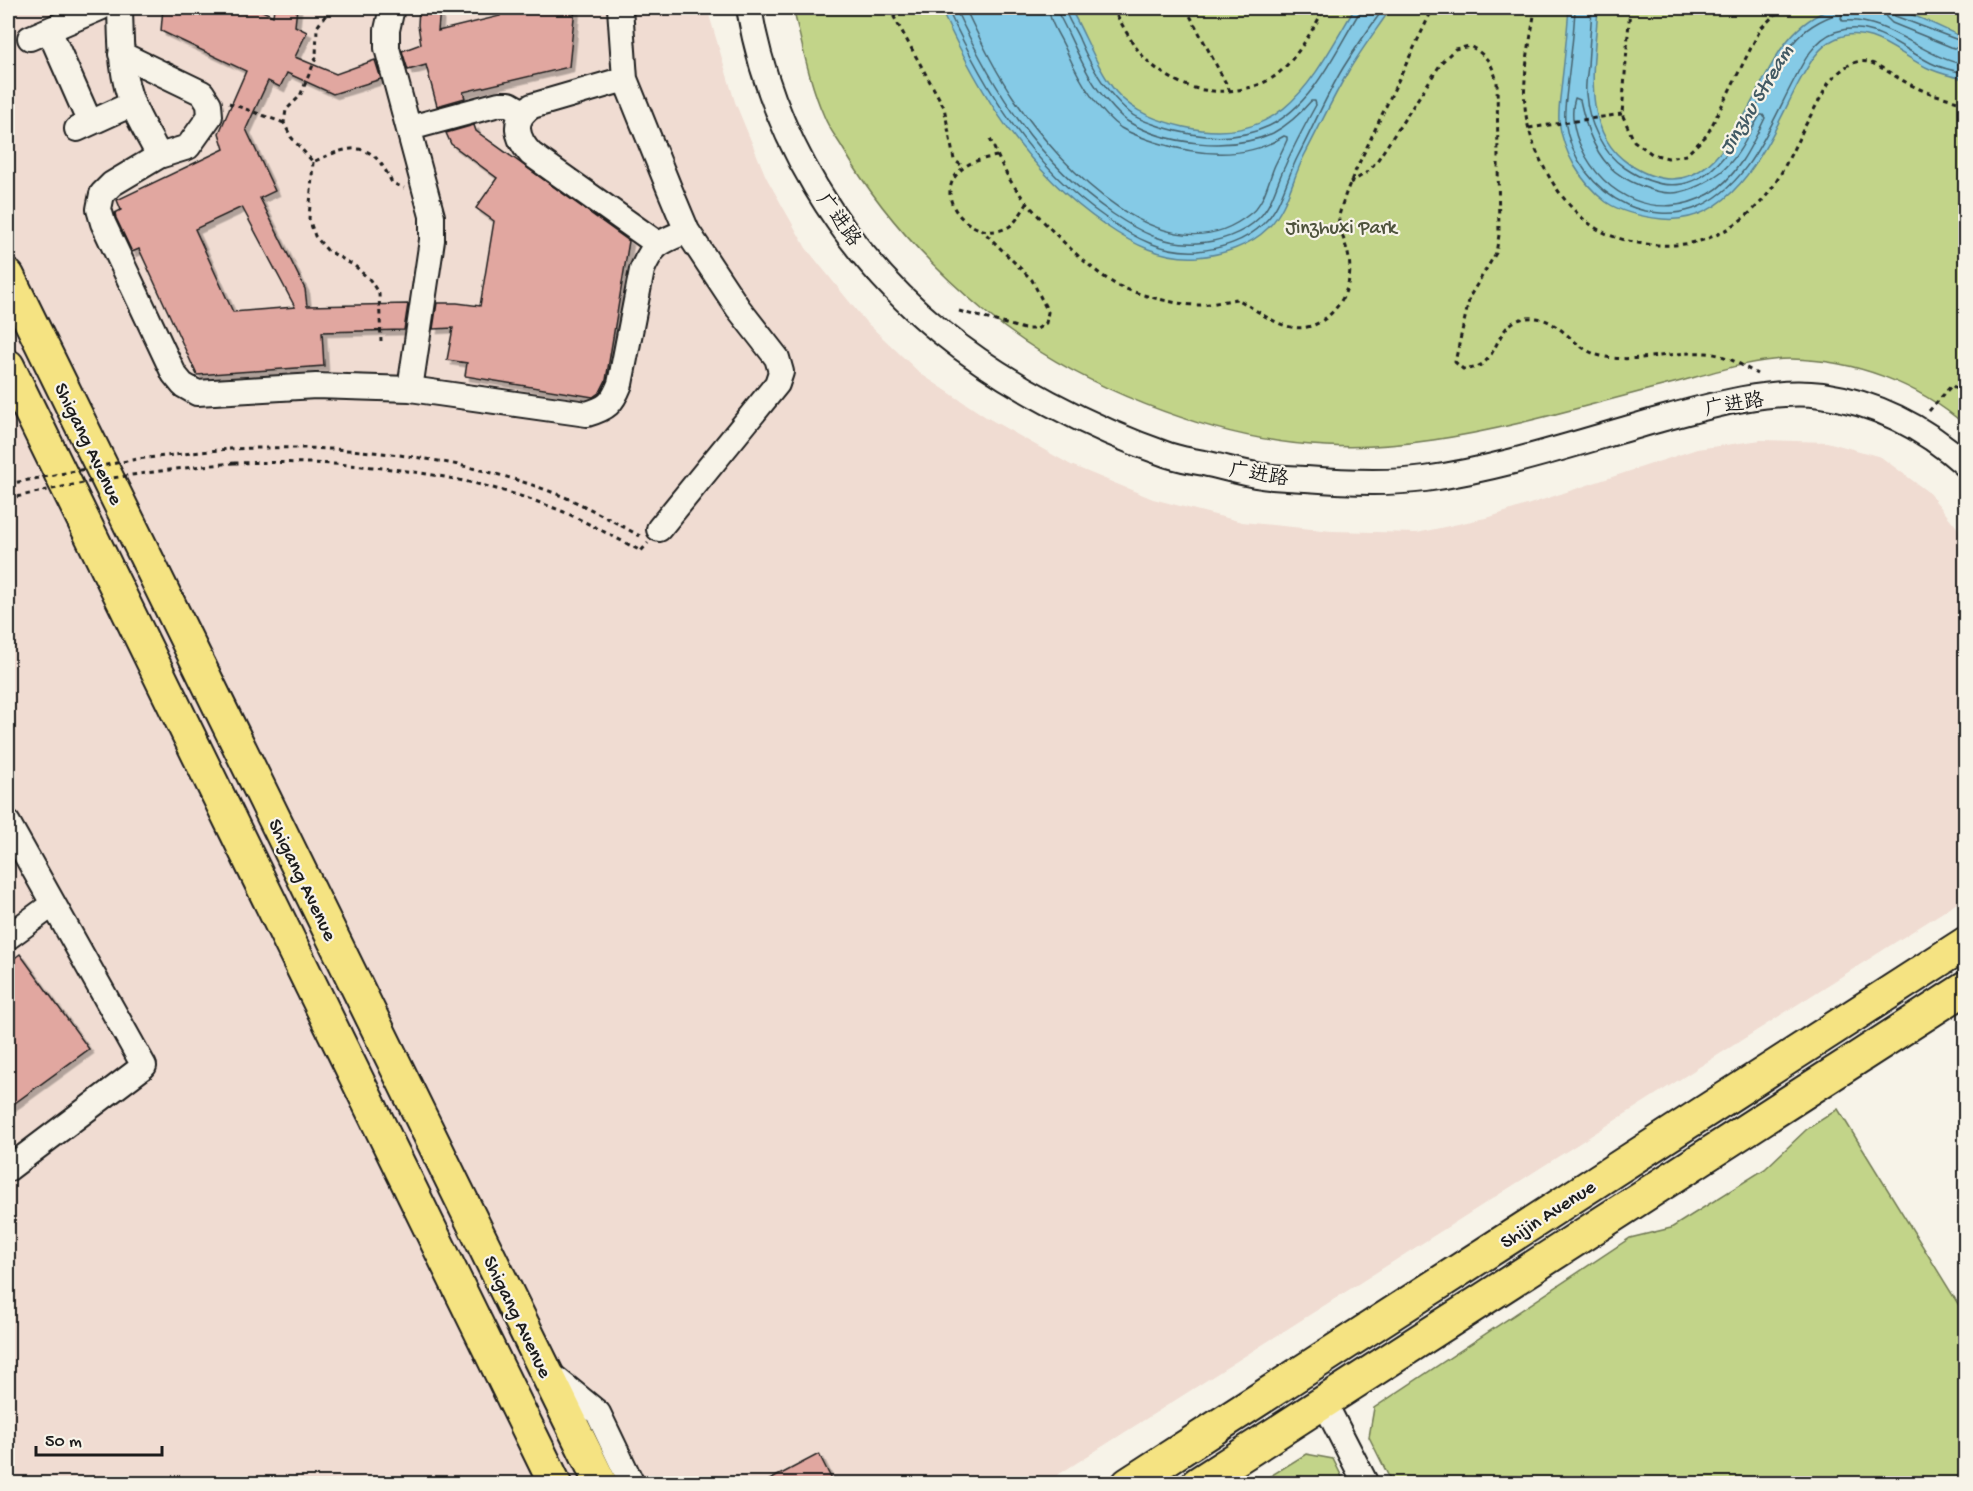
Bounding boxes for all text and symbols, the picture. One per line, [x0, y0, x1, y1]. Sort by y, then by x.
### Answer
water label: Jinzhu Stream [1715, 41, 1801, 160]
street label: 广进路 [810, 189, 866, 253]
park label: Jinzhuxi Park [1285, 218, 1399, 241]
street label: Shigang Avenue [47, 380, 127, 510]
street label: 广进路 [1703, 388, 1767, 423]
street label: 广进路 [1227, 458, 1291, 493]
street label: Shigang Avenue [261, 816, 341, 946]
street label: Shijin Avenue [1497, 1176, 1601, 1255]
street label: Shigang Avenue [476, 1253, 556, 1383]
scale bar [36, 1419, 162, 1457]
text: 50 m [45, 1432, 82, 1453]

